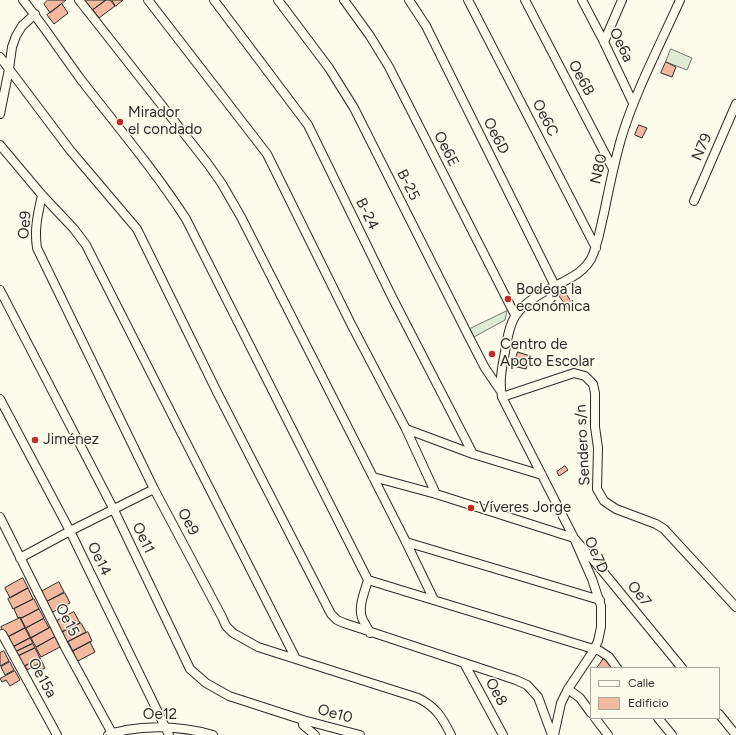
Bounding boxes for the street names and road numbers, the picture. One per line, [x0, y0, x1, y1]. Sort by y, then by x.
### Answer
street label: Oe6a [605, 25, 637, 65]
street label: Oe6B [564, 57, 598, 99]
street label: Oe6C [528, 96, 562, 140]
street label: Oe6D [479, 115, 513, 157]
street label: Oe6E [430, 128, 462, 170]
street label: N79 [688, 130, 716, 164]
street label: N80 [587, 152, 611, 186]
street label: B-25 [393, 166, 423, 204]
street label: B-24 [352, 195, 382, 233]
street label: Oe9 [15, 210, 35, 240]
street label: Sendero s/n [572, 404, 594, 486]
street label: Oe9 [173, 505, 203, 539]
street label: Oe11 [128, 520, 158, 556]
street label: Oe7D [580, 534, 612, 576]
street label: Oe14 [83, 539, 115, 579]
street label: Oe7 [623, 578, 655, 610]
street label: Oe15 [51, 600, 83, 640]
street label: Oe15a [24, 655, 60, 701]
street label: Oe8 [481, 675, 511, 709]
street label: Oe10 [315, 701, 355, 727]
street label: Oe12 [143, 706, 177, 724]

